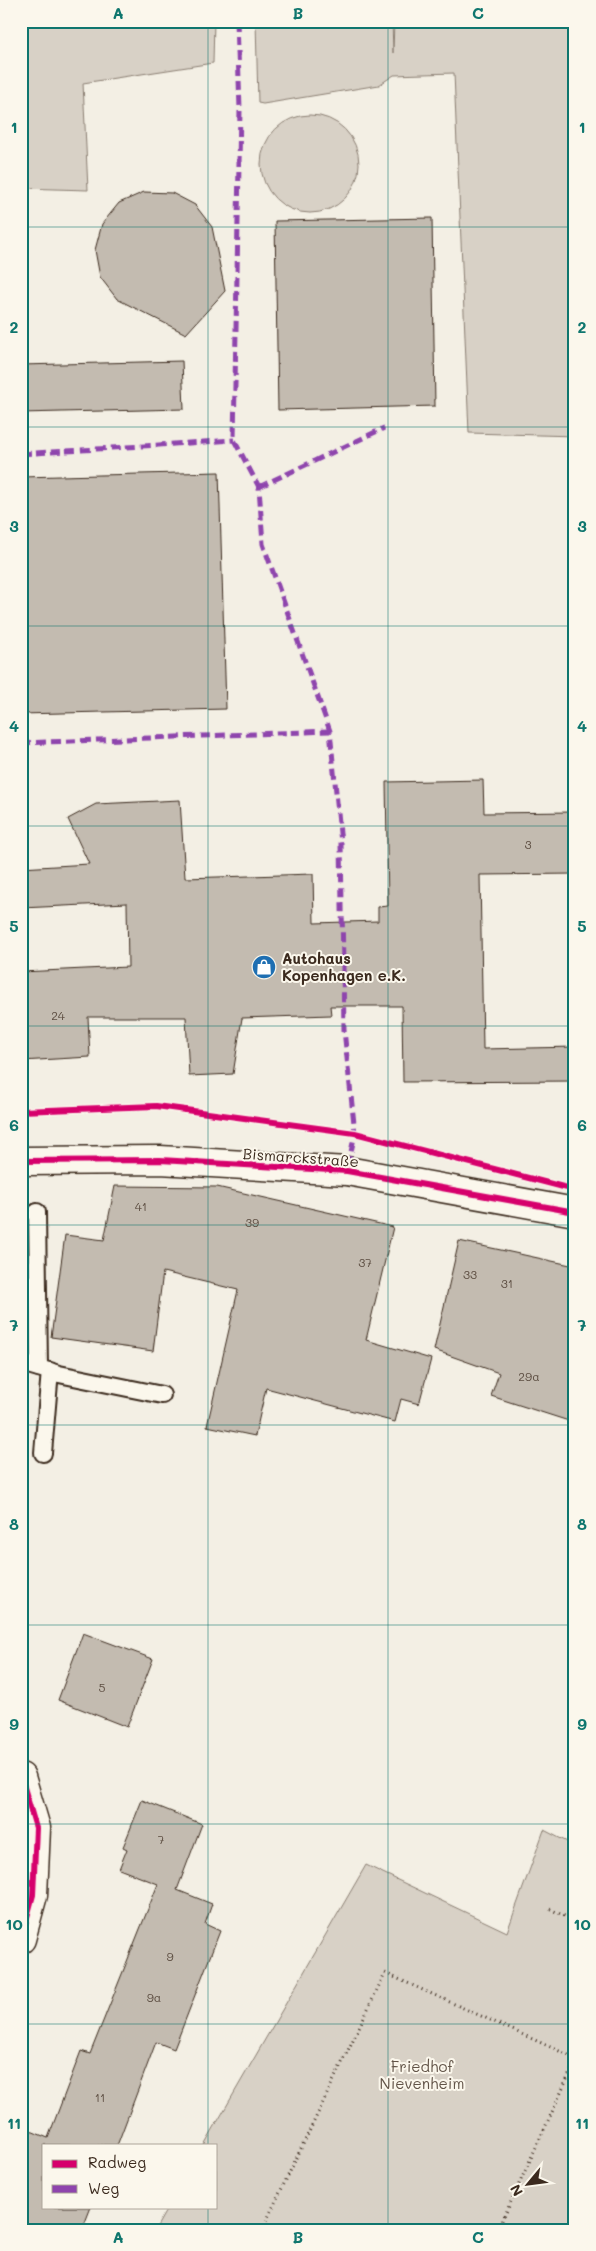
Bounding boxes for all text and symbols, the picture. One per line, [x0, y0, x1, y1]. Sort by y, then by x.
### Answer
text: A [112, 2, 124, 23]
text: B [293, 2, 303, 23]
text: C [472, 2, 484, 23]
text: 1 [10, 116, 18, 137]
text: 1 [578, 116, 586, 137]
text: 2 [10, 316, 19, 337]
text: 2 [578, 316, 587, 337]
text: 3 [9, 515, 19, 536]
text: 3 [577, 515, 587, 536]
text: 4 [9, 715, 19, 736]
text: 4 [577, 715, 587, 736]
house number: 3 [524, 836, 532, 852]
text: 5 [9, 915, 19, 936]
text: 5 [577, 915, 587, 936]
place label: Autohaus Kopenhagen e.K. [282, 948, 406, 985]
shop icon: Autohaus Kopenhagen e.K. [251, 954, 277, 980]
house number: 24 [51, 1007, 65, 1023]
text: 6 [9, 1114, 19, 1135]
text: 6 [577, 1114, 587, 1135]
street label: Bismarckstraße [242, 1143, 360, 1171]
house number: 41 [135, 1198, 147, 1214]
house number: 39 [245, 1214, 259, 1230]
house number: 37 [358, 1254, 372, 1270]
house number: 33 [463, 1266, 477, 1282]
house number: 31 [501, 1275, 513, 1291]
text: 7 [10, 1314, 19, 1335]
text: 7 [578, 1314, 587, 1335]
house number: 29a [518, 1368, 540, 1384]
text: 8 [9, 1513, 19, 1534]
text: 8 [577, 1513, 587, 1534]
house number: 5 [99, 1679, 106, 1695]
text: 9 [9, 1713, 19, 1734]
text: 9 [577, 1713, 587, 1734]
house number: 7 [158, 1831, 165, 1847]
text: 10 [5, 1913, 23, 1934]
text: 10 [573, 1913, 591, 1934]
house number: 9 [166, 1948, 174, 1964]
house number: 9a [147, 1989, 161, 2005]
park label: Friedhof Nievenheim [380, 2056, 464, 2093]
house number: 11 [95, 2089, 105, 2105]
text: 11 [7, 2112, 21, 2133]
text: 11 [575, 2112, 589, 2133]
legend [42, 2144, 218, 2208]
text: Radweg [88, 2152, 146, 2172]
north arrow [504, 2158, 554, 2208]
text: Weg [88, 2178, 119, 2198]
text: N [505, 2181, 527, 2200]
text: A [112, 2226, 124, 2247]
text: B [293, 2226, 303, 2247]
text: C [472, 2226, 484, 2247]

